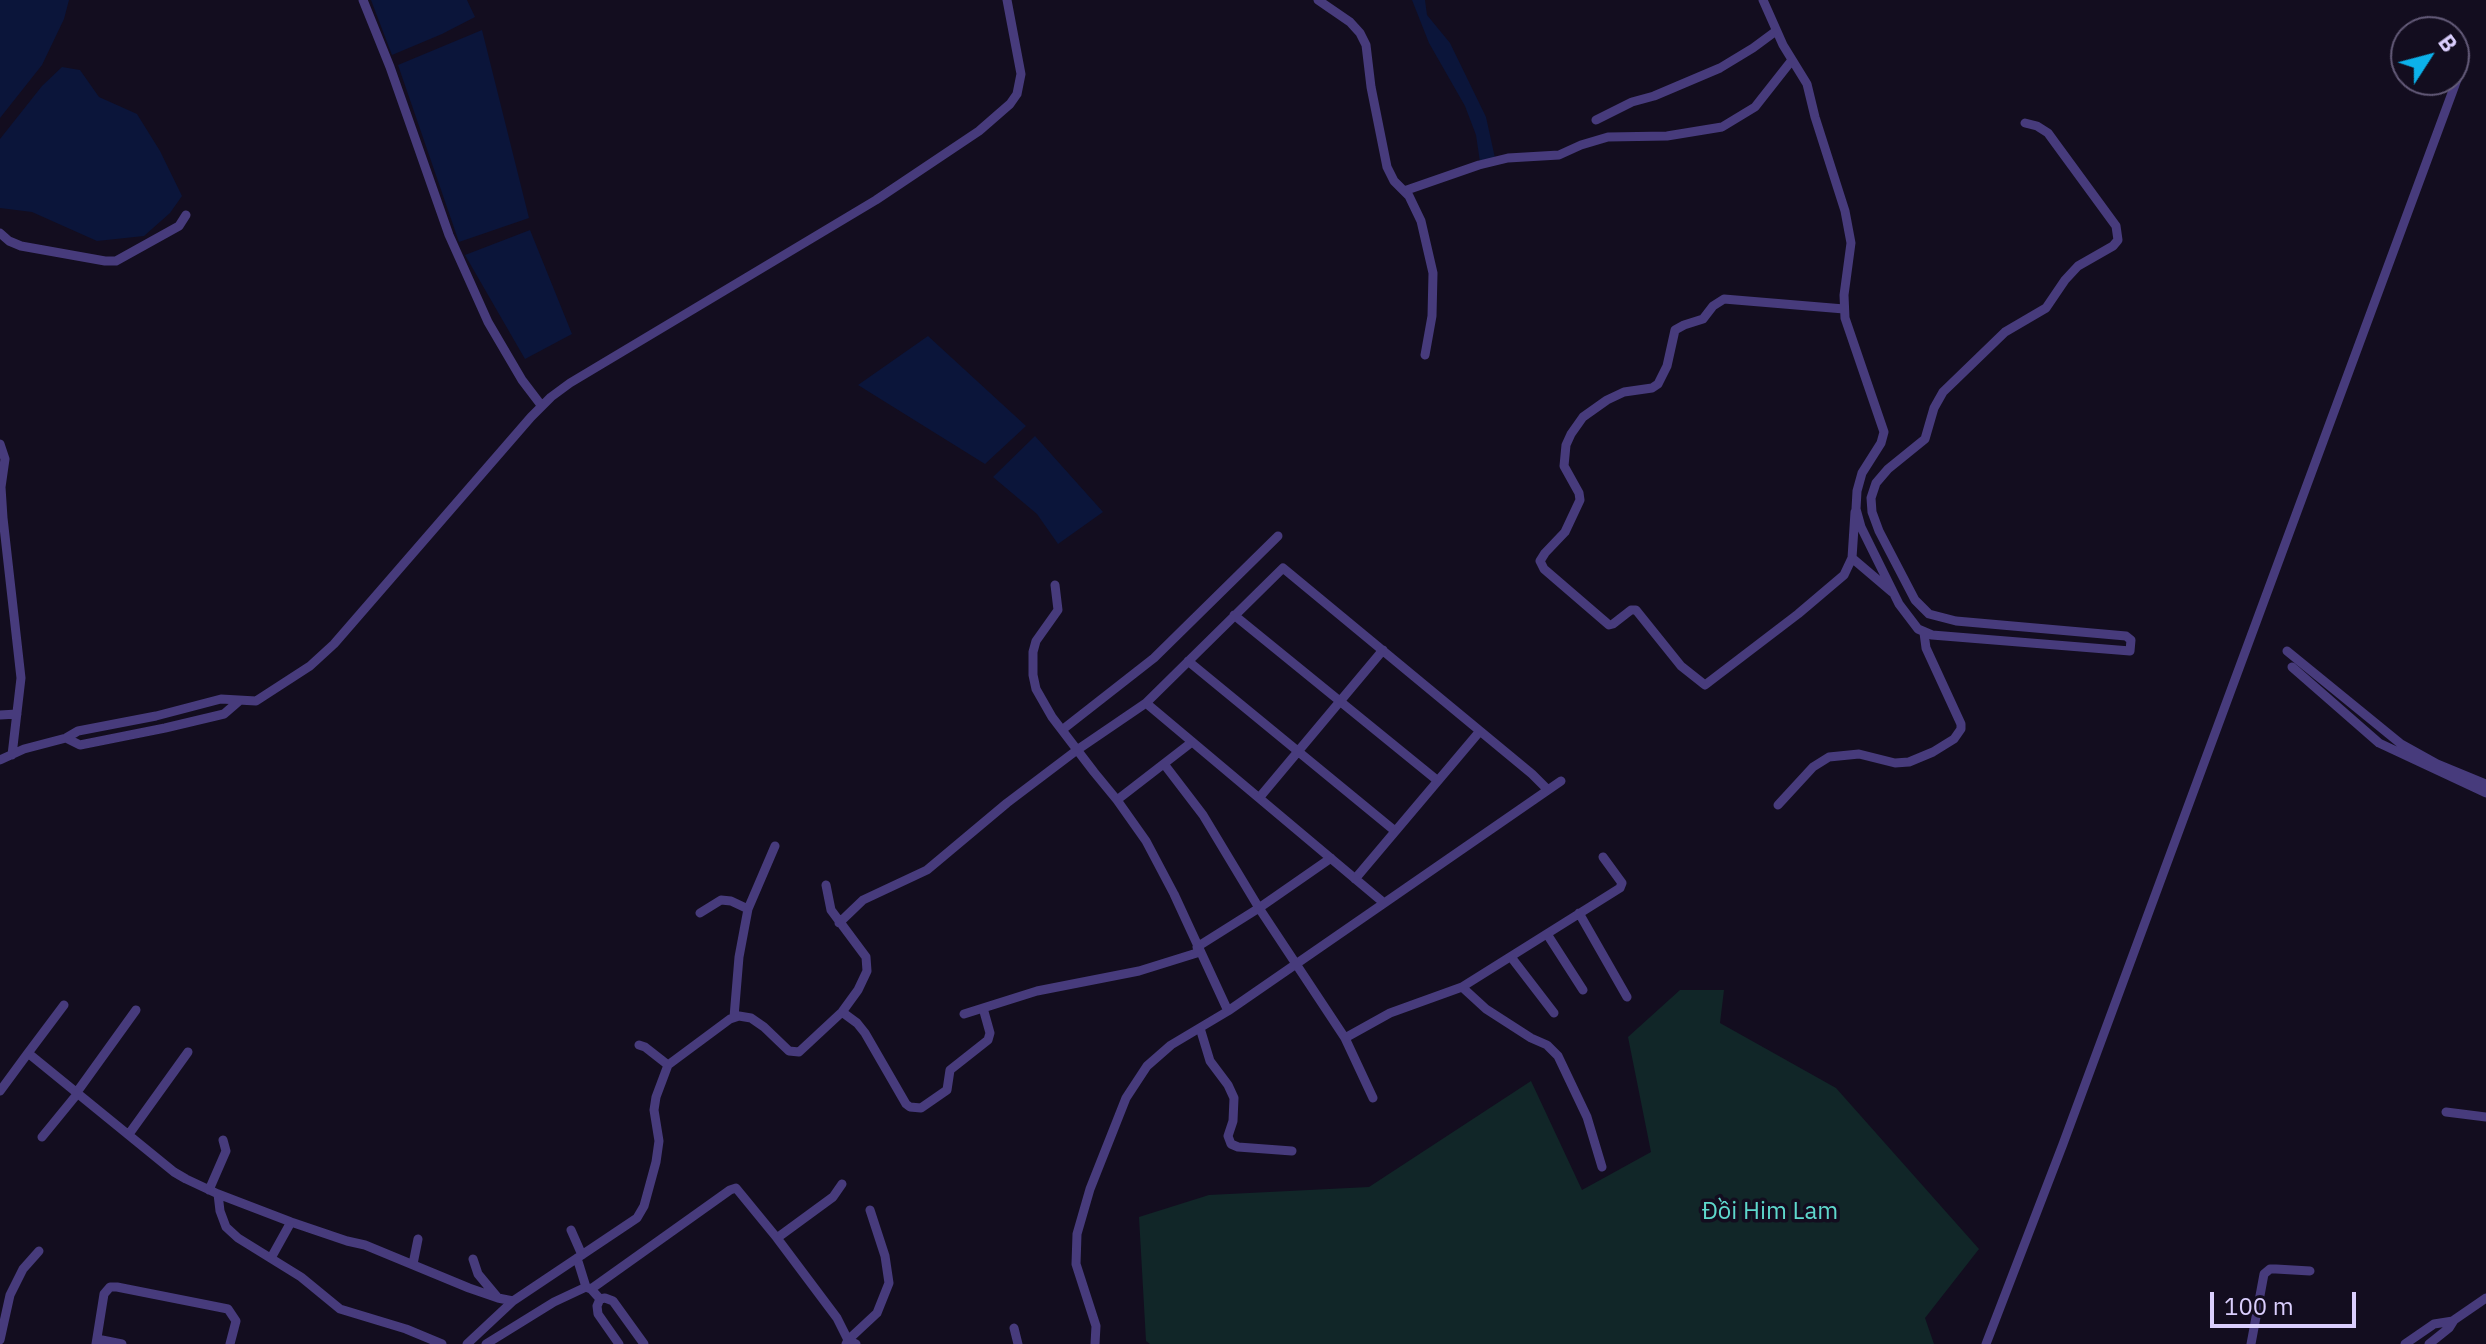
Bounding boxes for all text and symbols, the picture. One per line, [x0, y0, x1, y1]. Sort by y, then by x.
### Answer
north arrow [2390, 16, 2470, 96]
text: B [2432, 28, 2464, 57]
park label: Đồi Him Lam [1702, 1198, 1838, 1226]
scale bar [2214, 1276, 2360, 1326]
text: 100 m [2224, 1290, 2294, 1322]

